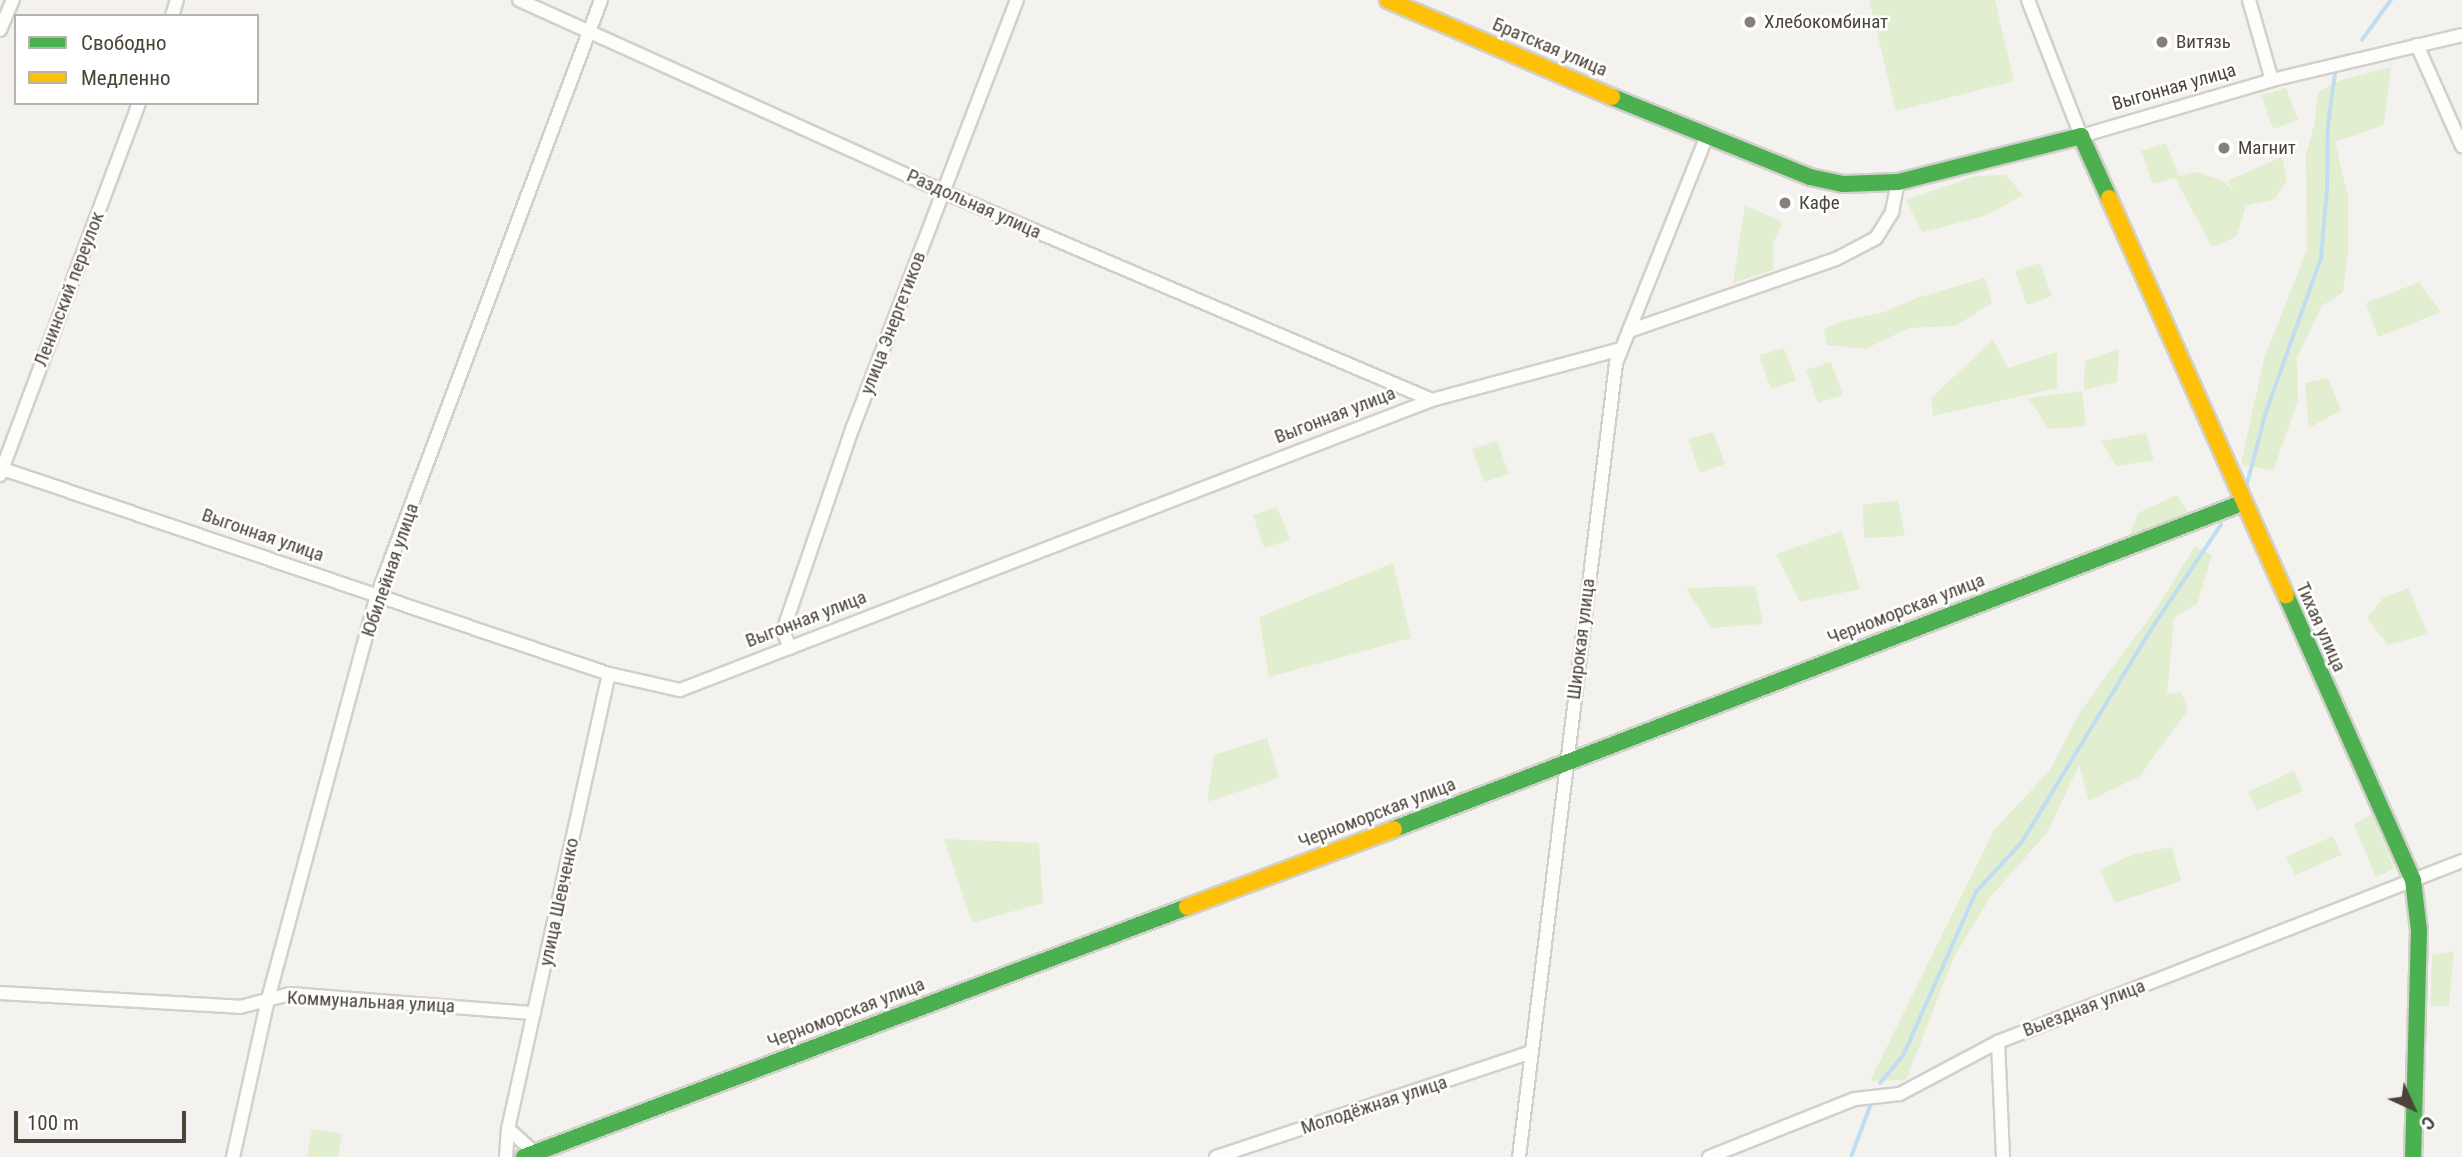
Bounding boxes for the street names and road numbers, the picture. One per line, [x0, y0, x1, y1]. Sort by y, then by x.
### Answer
street label: Братская улица [1489, 13, 1611, 81]
street label: Выгонная улица [2110, 58, 2238, 116]
street label: Раздольная улица [903, 164, 1045, 244]
street label: Ленинский переулок [29, 208, 109, 370]
street label: улица Энергетиков [855, 248, 931, 398]
street label: Выгонная улица [1271, 381, 1399, 449]
street label: Юбилейная улица [356, 500, 424, 640]
street label: Выгонная улица [199, 503, 327, 567]
street label: Черноморская улица [1824, 569, 1988, 649]
street label: Широкая улица [1562, 577, 1600, 701]
street label: Тихая улица [2291, 579, 2351, 675]
street label: Выгонная улица [742, 585, 870, 653]
street label: Черноморская улица [1295, 773, 1459, 853]
street label: улица Шевченко [534, 836, 584, 968]
street label: Черноморская улица [764, 973, 928, 1053]
street label: Выездная улица [2020, 974, 2148, 1042]
street label: Коммунальная улица [286, 986, 456, 1018]
street label: Молодёжная улица [1298, 1071, 1450, 1139]

